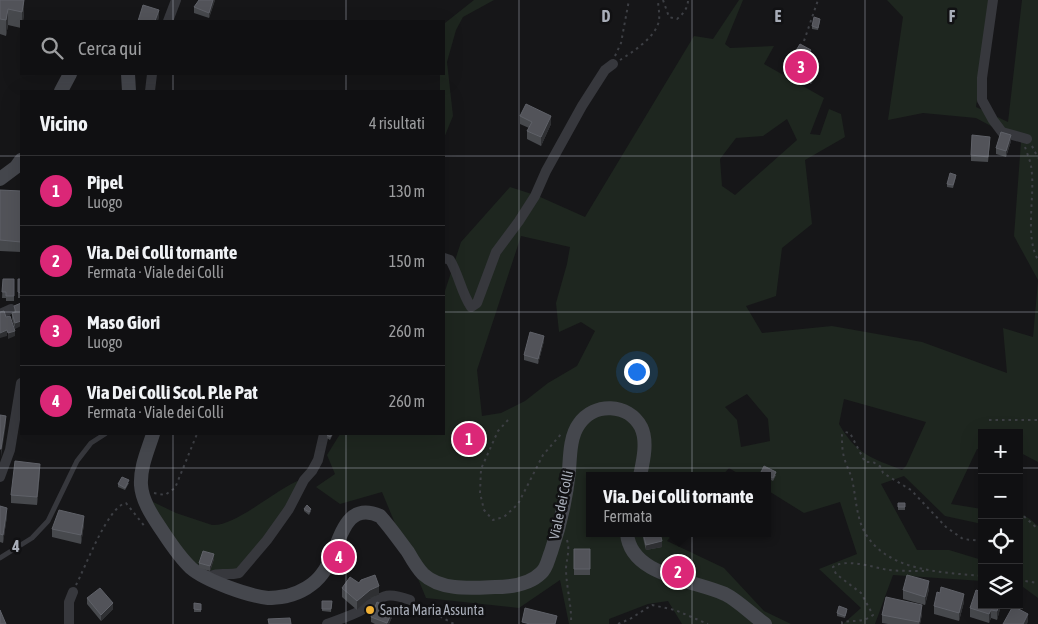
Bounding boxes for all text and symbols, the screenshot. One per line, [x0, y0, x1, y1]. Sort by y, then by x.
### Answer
text: D [602, 7, 611, 25]
text: E [775, 7, 782, 25]
text: F [949, 7, 956, 25]
search box [20, 20, 445, 75]
icon: search [38, 34, 66, 62]
text: Cerca qui [78, 37, 142, 59]
pin: 3 [785, 48, 817, 86]
text: Vicino [40, 111, 88, 135]
text: 4 risultati [369, 114, 425, 132]
text: Pipel [87, 171, 123, 193]
text: 1 [52, 182, 60, 200]
text: 130 m [389, 182, 425, 200]
text: Luogo [87, 193, 123, 211]
text: Via. Dei Colli tornante [87, 241, 237, 263]
text: 2 [52, 252, 60, 270]
text: 150 m [389, 252, 425, 270]
text: Fermata · Viale dei Colli [87, 263, 224, 281]
text: Maso Giori [87, 311, 160, 333]
text: 3 [52, 322, 60, 340]
text: 260 m [389, 322, 425, 340]
text: Luogo [87, 333, 123, 351]
your location [624, 359, 650, 385]
text: Via Dei Colli Scol. P.le Pat [87, 381, 258, 403]
text: 4 [52, 392, 60, 410]
text: 260 m [389, 392, 425, 410]
text: Fermata · Viale dei Colli [87, 403, 224, 421]
pin: 1 [453, 420, 485, 458]
map controls [978, 429, 1023, 609]
button: + [978, 429, 1023, 474]
street label: Viale dei Colli [546, 469, 576, 541]
popup [586, 472, 771, 537]
button: − [978, 474, 1023, 519]
text: Via. Dei Colli tornante [603, 485, 754, 507]
text: Fermata [603, 507, 652, 525]
button: locate [978, 519, 1023, 564]
text: 4 [11, 537, 20, 555]
pin: 4 [323, 538, 355, 576]
pin: 2 [662, 553, 694, 591]
button: layers [978, 564, 1023, 609]
place label: Santa Maria Assunta [380, 602, 484, 618]
marker: Santa Maria Assunta [364, 604, 376, 616]

